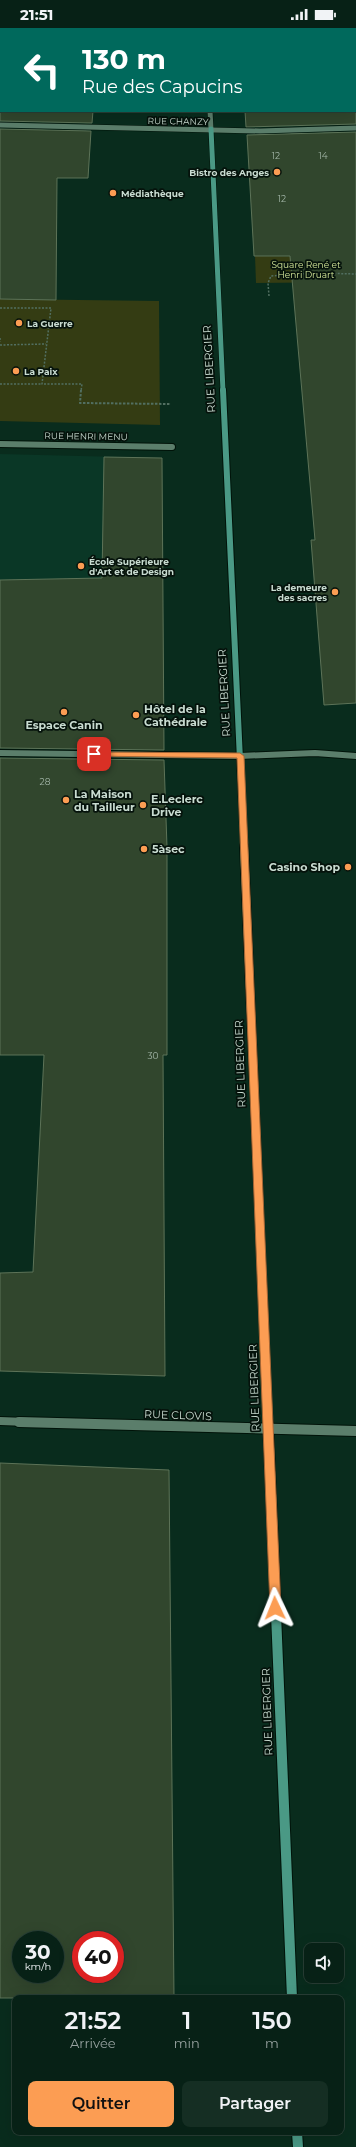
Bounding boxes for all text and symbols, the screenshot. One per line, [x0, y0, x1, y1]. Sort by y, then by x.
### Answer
text: 21:51 [20, 5, 53, 24]
text: 130 m [82, 42, 166, 76]
icon: left [16, 44, 68, 96]
text: Rue des Capucins [82, 76, 243, 98]
street label: RUE CHANZY [147, 115, 209, 127]
house number: 12 [272, 150, 280, 161]
house number: 14 [318, 150, 328, 161]
place label: Bistro des Anges [189, 167, 269, 178]
marker: Bistro des Anges [272, 167, 282, 177]
marker: Médiathèque [108, 188, 118, 198]
place label: Médiathèque [121, 188, 184, 199]
house number: 12 [278, 193, 286, 204]
park label: Square René et Henri Druart [271, 259, 341, 280]
marker: La Guerre [14, 318, 24, 328]
place label: La Guerre [27, 318, 73, 329]
street label: RUE LIBERGIER [200, 325, 218, 413]
marker: La Paix [11, 366, 21, 376]
place label: La Paix [24, 366, 58, 377]
street label: RUE HENRI MENU [44, 430, 128, 442]
place label: École Supérieure d'Art et de Design [89, 556, 174, 577]
marker: École Supérieure d'Art et de Design [76, 561, 86, 571]
place label: La demeure des sacres [271, 582, 327, 603]
marker: La demeure des sacres [330, 587, 340, 597]
street label: RUE LIBERGIER [215, 649, 233, 737]
place label: Hôtel de la Cathédrale [144, 702, 207, 729]
marker: Espace Canin [59, 707, 69, 717]
marker: Hôtel de la Cathédrale [131, 710, 141, 720]
place label: Espace Canin [25, 718, 103, 732]
pin [77, 737, 111, 771]
icon: arrive [83, 743, 105, 765]
house number: 28 [40, 776, 51, 787]
place label: La Maison du Tailleur [74, 787, 135, 814]
place label: E.Leclerc Drive [151, 792, 203, 819]
marker: La Maison du Tailleur [61, 795, 71, 805]
marker: E.Leclerc Drive [138, 800, 148, 810]
place label: 5àsec [152, 842, 185, 856]
marker: 5àsec [139, 844, 149, 854]
place label: Casino Shop [269, 860, 340, 874]
marker: Casino Shop [343, 862, 353, 872]
street label: RUE LIBERGIER [231, 1020, 249, 1108]
house number: 30 [147, 1050, 159, 1061]
street label: RUE LIBERGIER [245, 1344, 263, 1432]
street label: RUE CLOVIS [144, 1407, 212, 1423]
position arrow [254, 1587, 296, 1629]
street label: RUE LIBERGIER [258, 1668, 276, 1756]
speed limit sign: 40 [72, 1931, 124, 1983]
text: 30 [25, 1940, 51, 1964]
map controls [304, 1943, 344, 1983]
button: sound [304, 1943, 344, 1983]
text: km/h [25, 1960, 51, 1973]
text: 21:52 [64, 2006, 121, 2035]
text: 1 [182, 2006, 191, 2035]
text: 150 [252, 2006, 292, 2035]
text: Arrivée [70, 2035, 116, 2051]
text: min [174, 2035, 200, 2051]
text: m [265, 2035, 279, 2051]
button: Quitter [28, 2081, 174, 2127]
button: Partager [182, 2081, 328, 2127]

